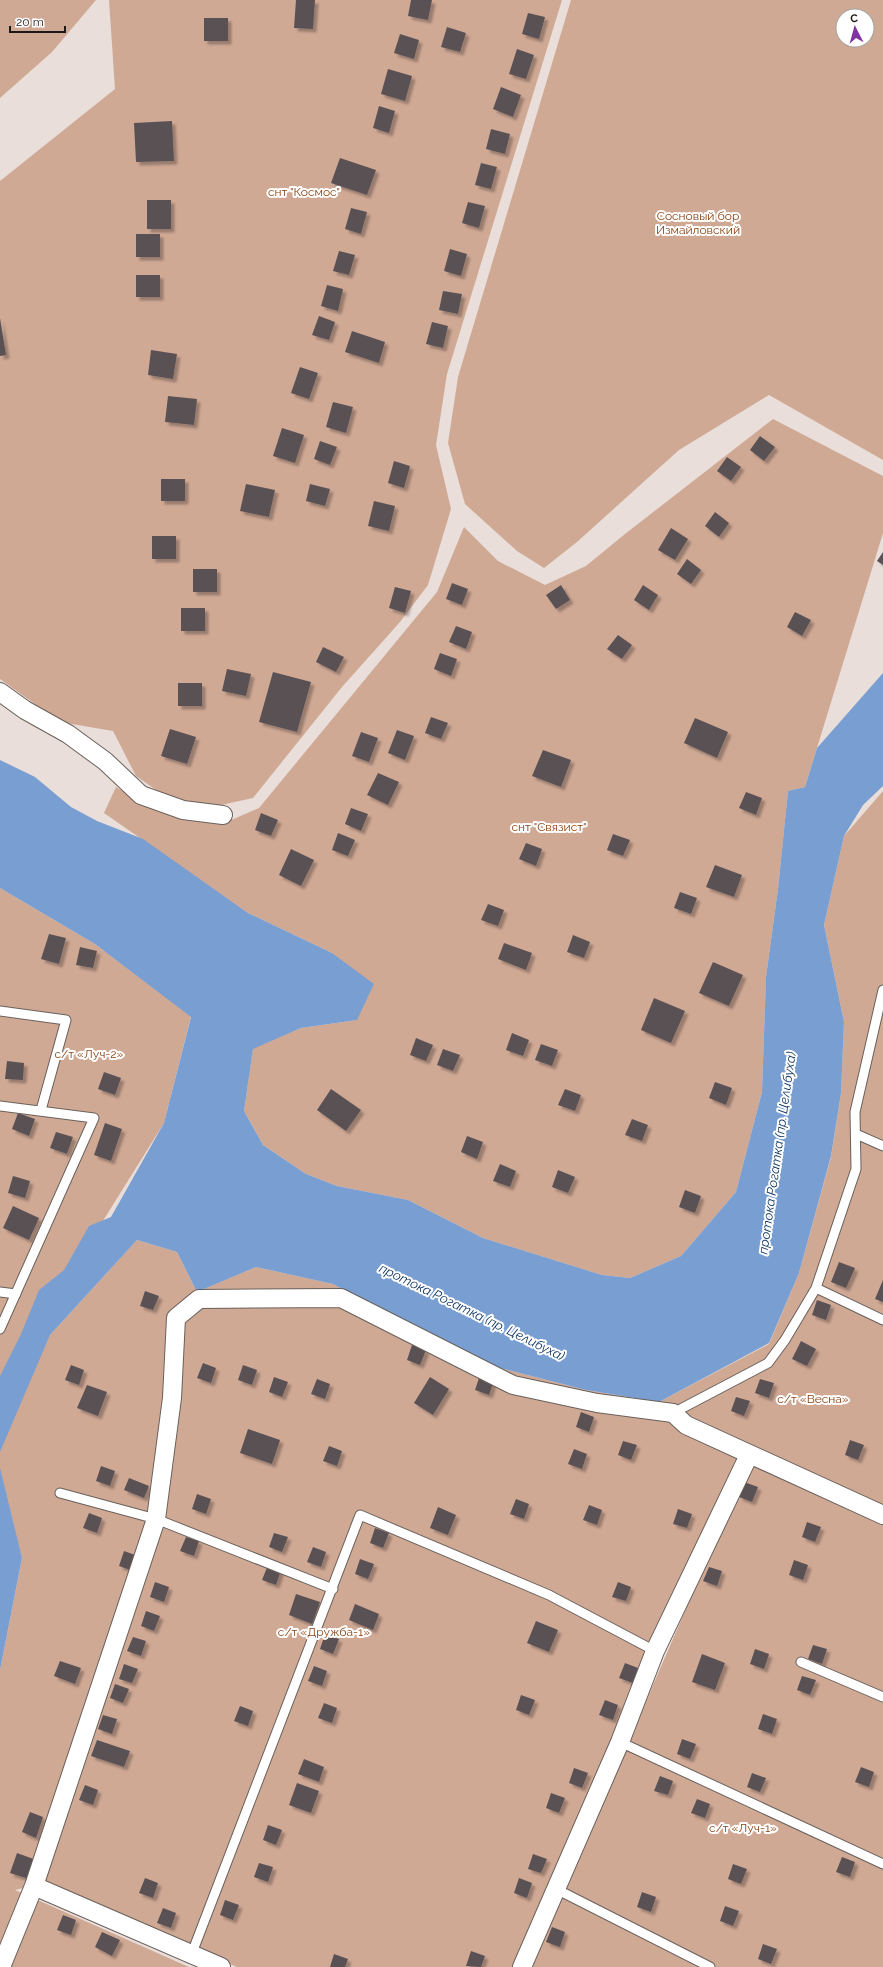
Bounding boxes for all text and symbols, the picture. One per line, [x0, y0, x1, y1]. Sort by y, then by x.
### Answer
scale bar [10, 8, 65, 34]
north arrow [835, 8, 875, 48]
text: С [850, 12, 859, 25]
text: 20 m [16, 15, 44, 29]
park label: снт "Космос" [268, 185, 340, 199]
park label: Сосновый бор Измайловский [656, 209, 740, 237]
park label: снт "Связист" [512, 820, 586, 834]
park label: с/т «Луч-2» [55, 1047, 124, 1061]
water label: протока Рогатка (пр. Целибуха) [755, 1050, 799, 1255]
water label: протока Рогатка (пр. Целибуха) [377, 1260, 568, 1364]
park label: с/т «Весна» [777, 1392, 849, 1406]
park label: с/т «Дружба-1» [278, 1625, 370, 1639]
park label: с/т «Луч-1» [709, 1821, 777, 1835]

